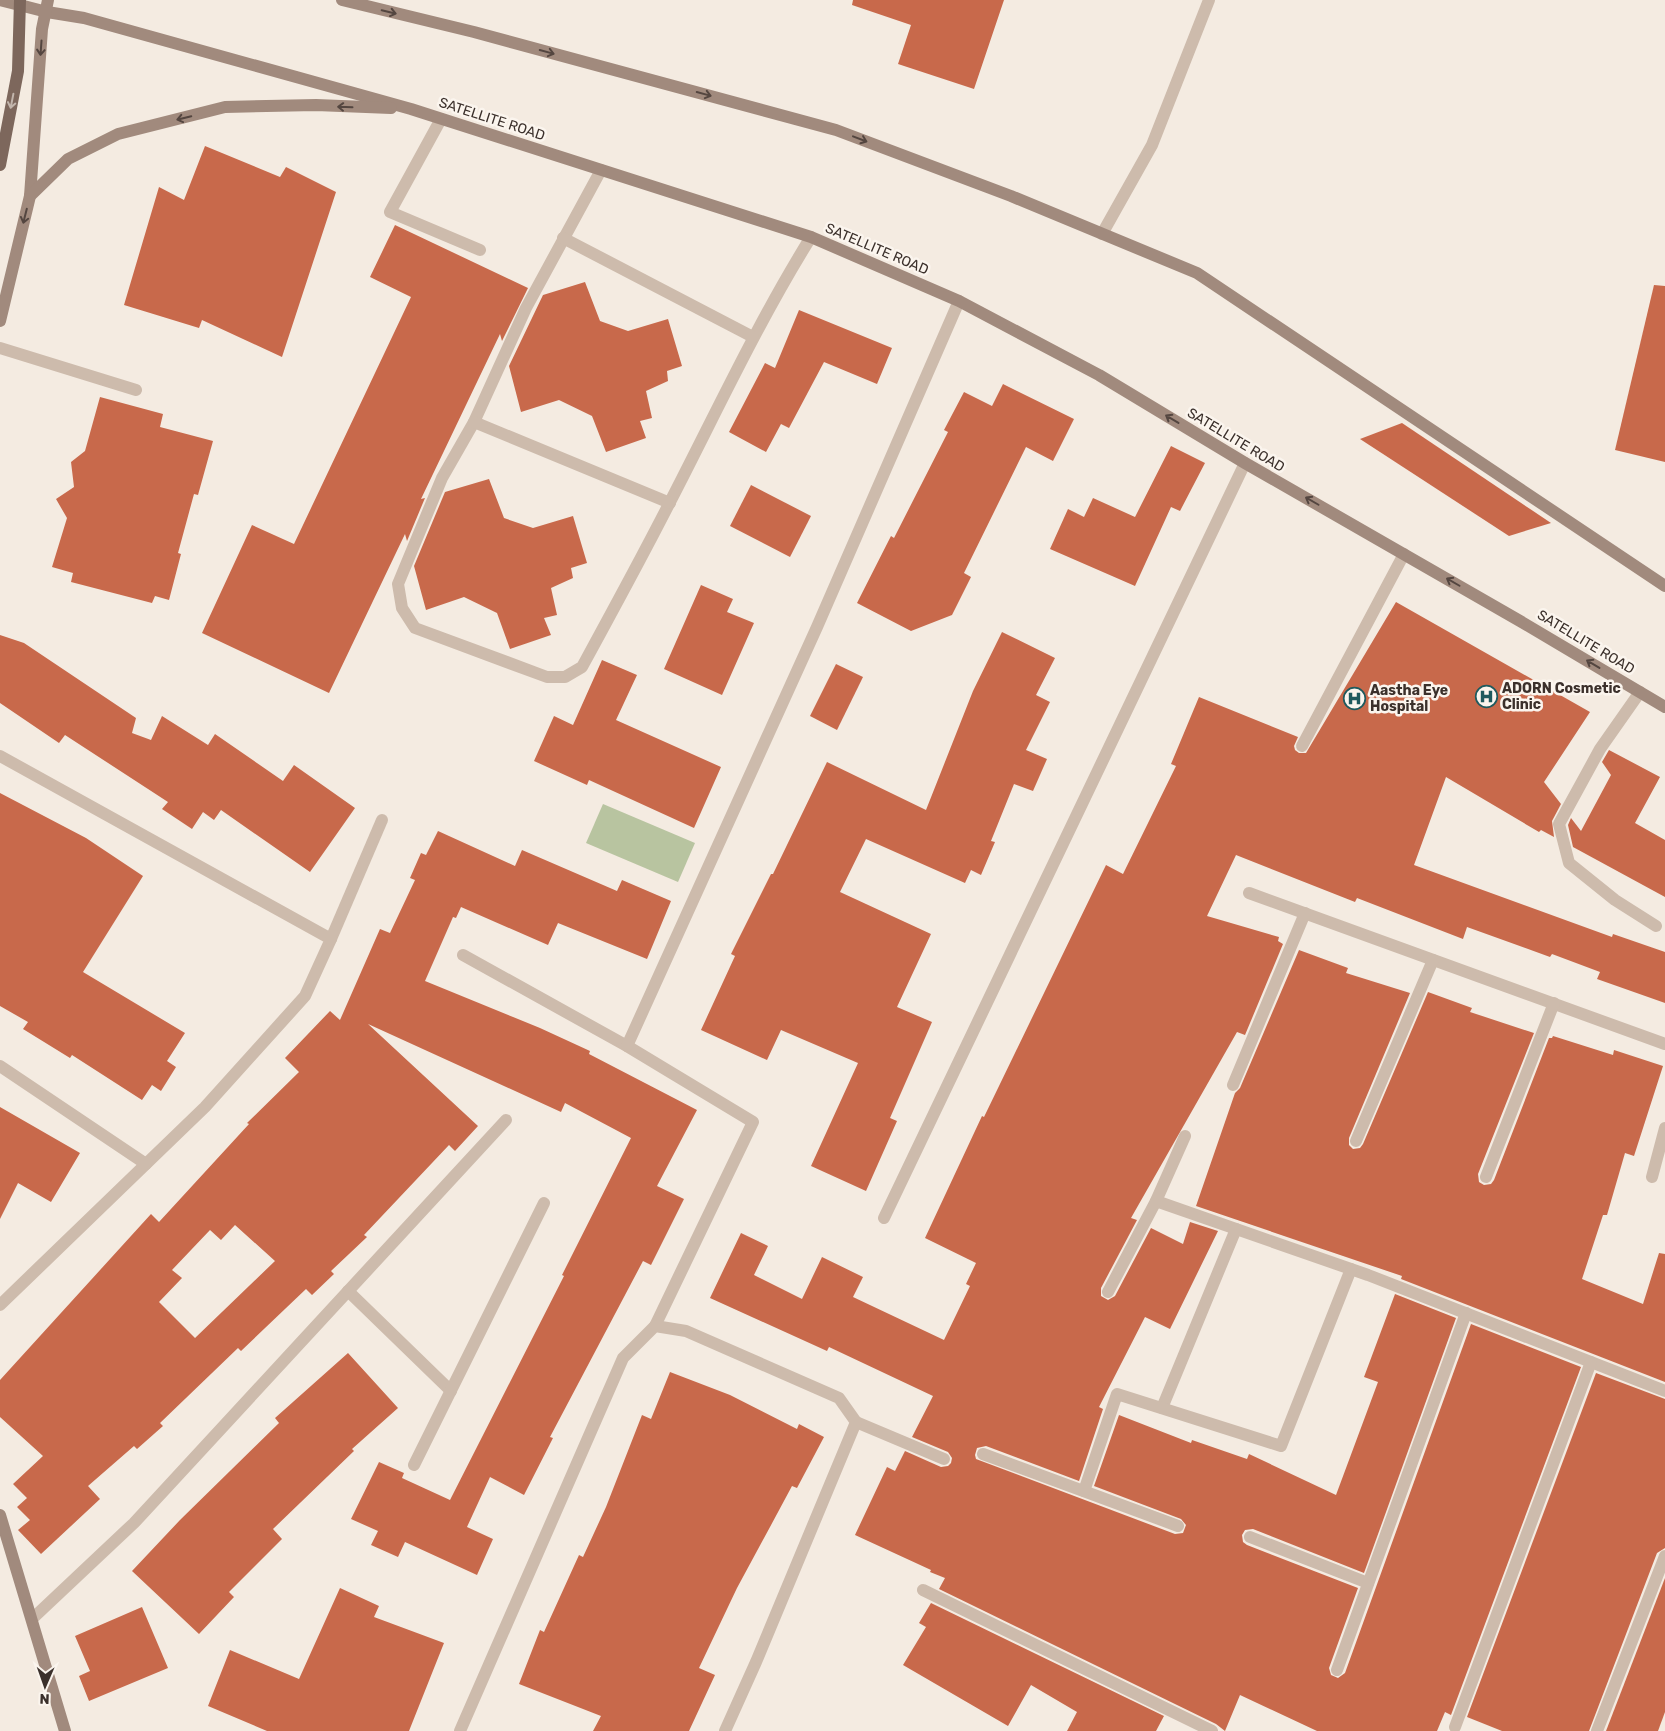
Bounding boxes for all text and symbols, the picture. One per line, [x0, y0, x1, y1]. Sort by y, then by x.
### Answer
one-way arrow [381, 8, 397, 17]
one-way arrow [36, 40, 46, 56]
one-way arrow [539, 48, 555, 57]
one-way arrow [695, 90, 711, 99]
one-way arrow [7, 92, 17, 108]
street label: SATELLITE ROAD [437, 94, 547, 144]
one-way arrow [337, 102, 353, 111]
one-way arrow [176, 113, 192, 123]
one-way arrow [852, 135, 867, 144]
one-way arrow [20, 208, 29, 224]
street label: SATELLITE ROAD [823, 220, 931, 278]
street label: SATELLITE ROAD [1184, 404, 1288, 476]
one-way arrow [1165, 414, 1179, 424]
one-way arrow [1305, 496, 1320, 506]
one-way arrow [1446, 576, 1461, 586]
street label: SATELLITE ROAD [1534, 606, 1638, 678]
one-way arrow [1587, 658, 1601, 668]
place label: ADORN Cosmetic Clinic [1502, 680, 1621, 713]
place label: Aastha Eye Hospital [1370, 682, 1448, 715]
hospital icon: ADORN Cosmetic Clinic [1474, 684, 1498, 708]
hospital icon: Aastha Eye Hospital [1342, 686, 1366, 710]
north arrow [20, 1661, 70, 1711]
text: N [39, 1690, 50, 1707]

